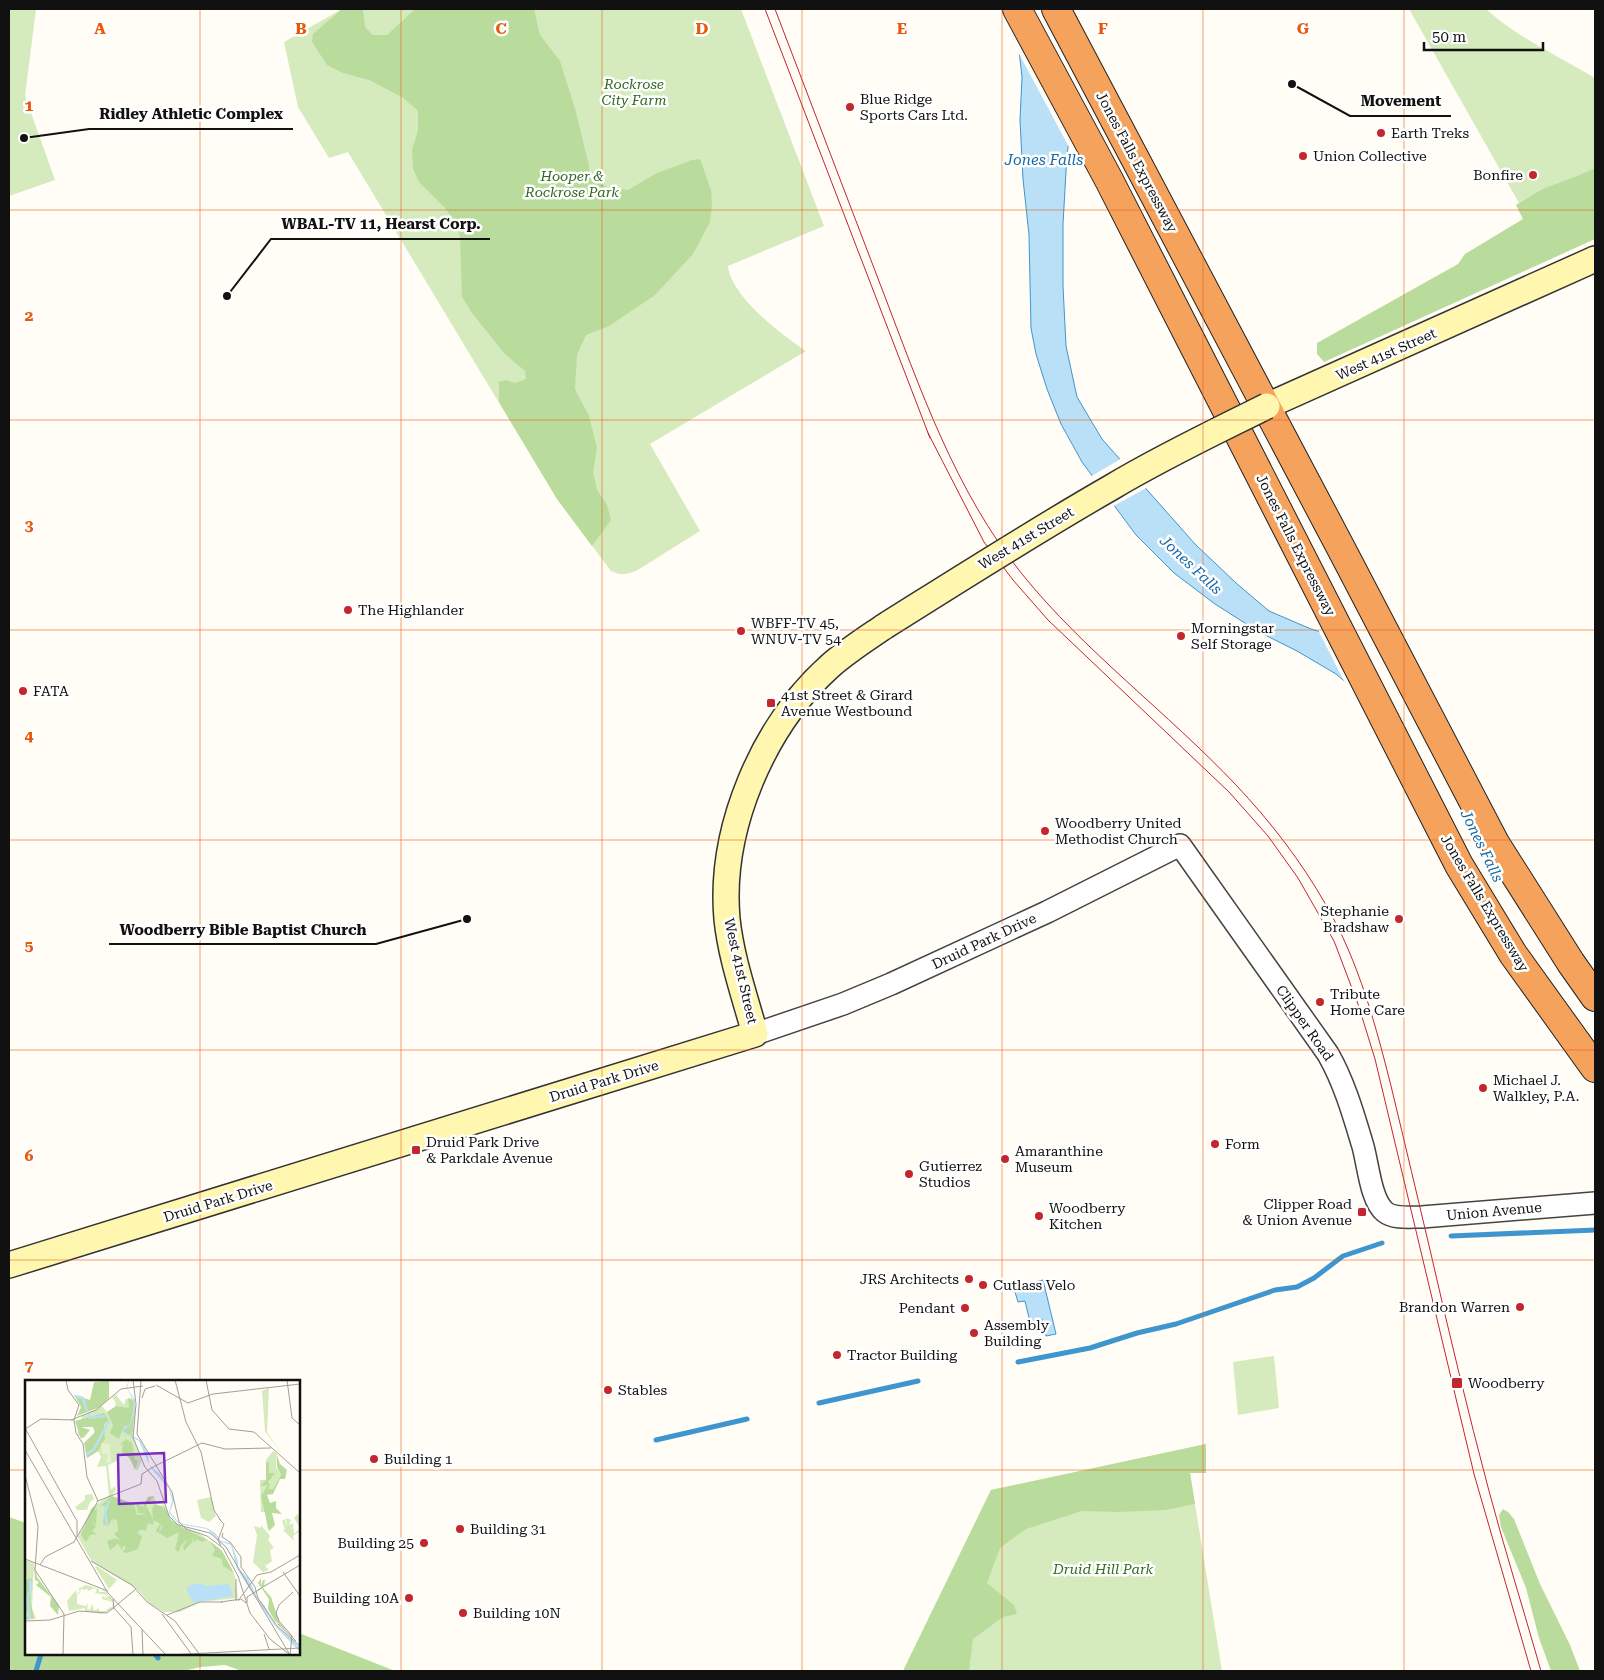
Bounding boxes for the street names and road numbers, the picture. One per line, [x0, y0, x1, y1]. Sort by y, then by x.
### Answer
street label: Jones Falls Expressway [1093, 89, 1181, 236]
street label: West 41st Street [1333, 325, 1439, 383]
street label: Jones Falls Expressway [1253, 471, 1339, 619]
street label: West 41st Street [976, 503, 1076, 573]
street label: Jones Falls Expressway [1438, 832, 1533, 975]
street label: Druid Park Drive [929, 910, 1039, 972]
street label: West 41st Street [721, 917, 761, 1025]
street label: Clipper Road [1273, 982, 1337, 1064]
street label: Druid Park Drive [548, 1057, 661, 1105]
street label: Druid Park Drive [162, 1177, 275, 1225]
street label: Union Avenue [1446, 1199, 1543, 1223]

